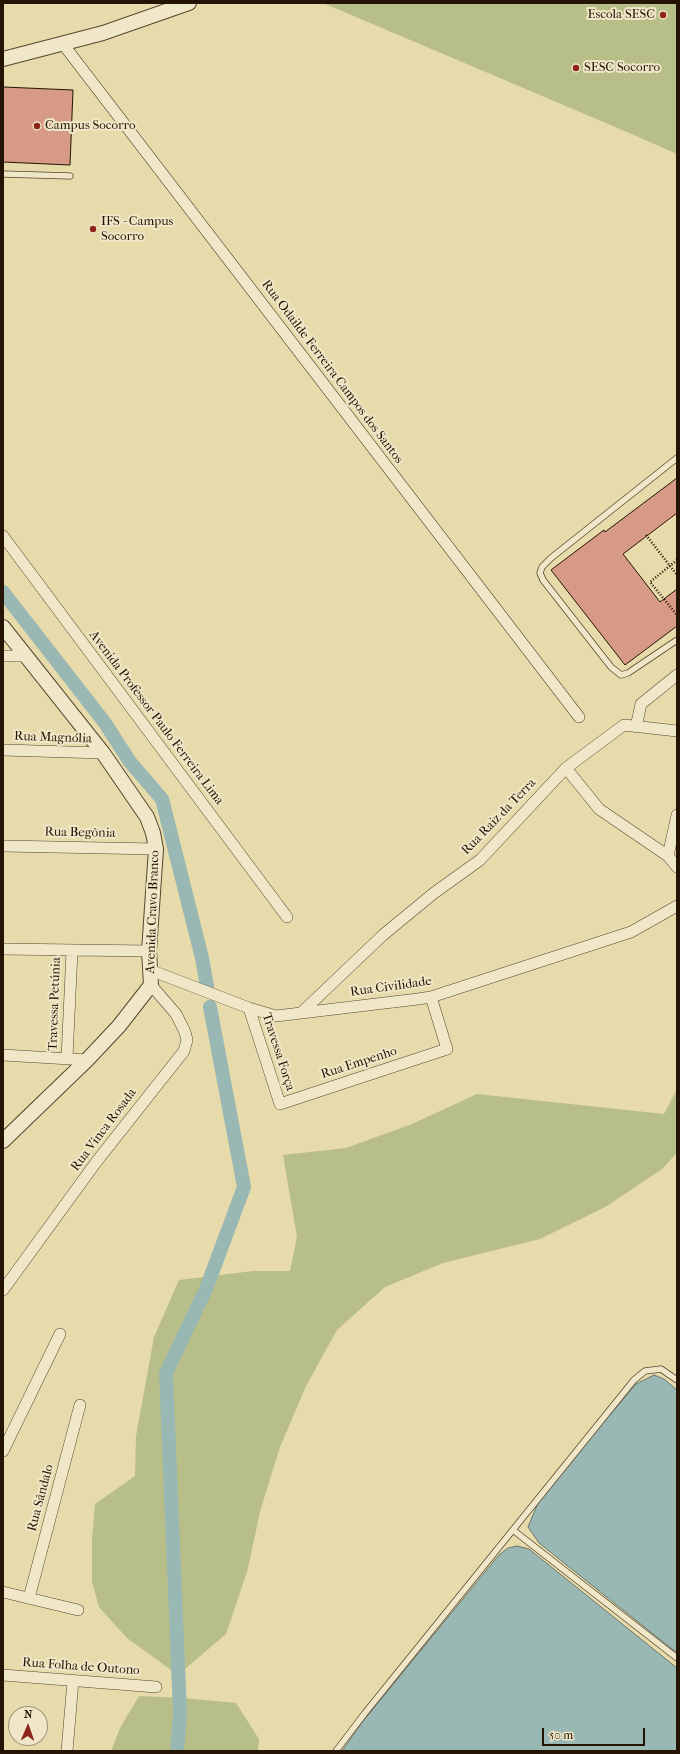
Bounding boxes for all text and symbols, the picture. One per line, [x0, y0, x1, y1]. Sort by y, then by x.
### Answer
place label: Escola SESC [588, 7, 655, 23]
marker: Escola SESC [658, 10, 668, 20]
place label: SESC Socorro [584, 60, 660, 76]
marker: SESC Socorro [571, 63, 581, 73]
place label: Campus Socorro [45, 118, 136, 134]
marker: Campus Socorro [32, 121, 42, 131]
place label: IFS - Campus Socorro [101, 214, 173, 245]
marker: IFS - Campus Socorro [88, 224, 98, 234]
street label: Rua Odailde Ferreira Campos dos Santos [258, 277, 406, 467]
street label: Avenida Professor Paulo Ferreira Lima [85, 628, 227, 808]
street label: Rua Magnólia [14, 729, 92, 747]
street label: Rua Raiz da Terra [458, 775, 540, 859]
street label: Rua Begônia [44, 825, 116, 841]
street label: Avenida Cravo Branco [143, 850, 163, 974]
street label: Travessa Petúnia [46, 957, 64, 1051]
street label: Rua Civilidade [349, 974, 433, 1000]
street label: Travessa Força [258, 1011, 298, 1093]
street label: Rua Empenho [319, 1043, 399, 1083]
street label: Rua Vinca Rosada [68, 1086, 140, 1174]
street label: Rua Sândalo [25, 1463, 57, 1533]
street label: Rua Folha de Outono [22, 1655, 140, 1679]
north arrow [8, 1706, 48, 1746]
text: N [24, 1708, 33, 1721]
scale bar [544, 1720, 647, 1746]
text: 50 m [549, 1728, 573, 1742]

